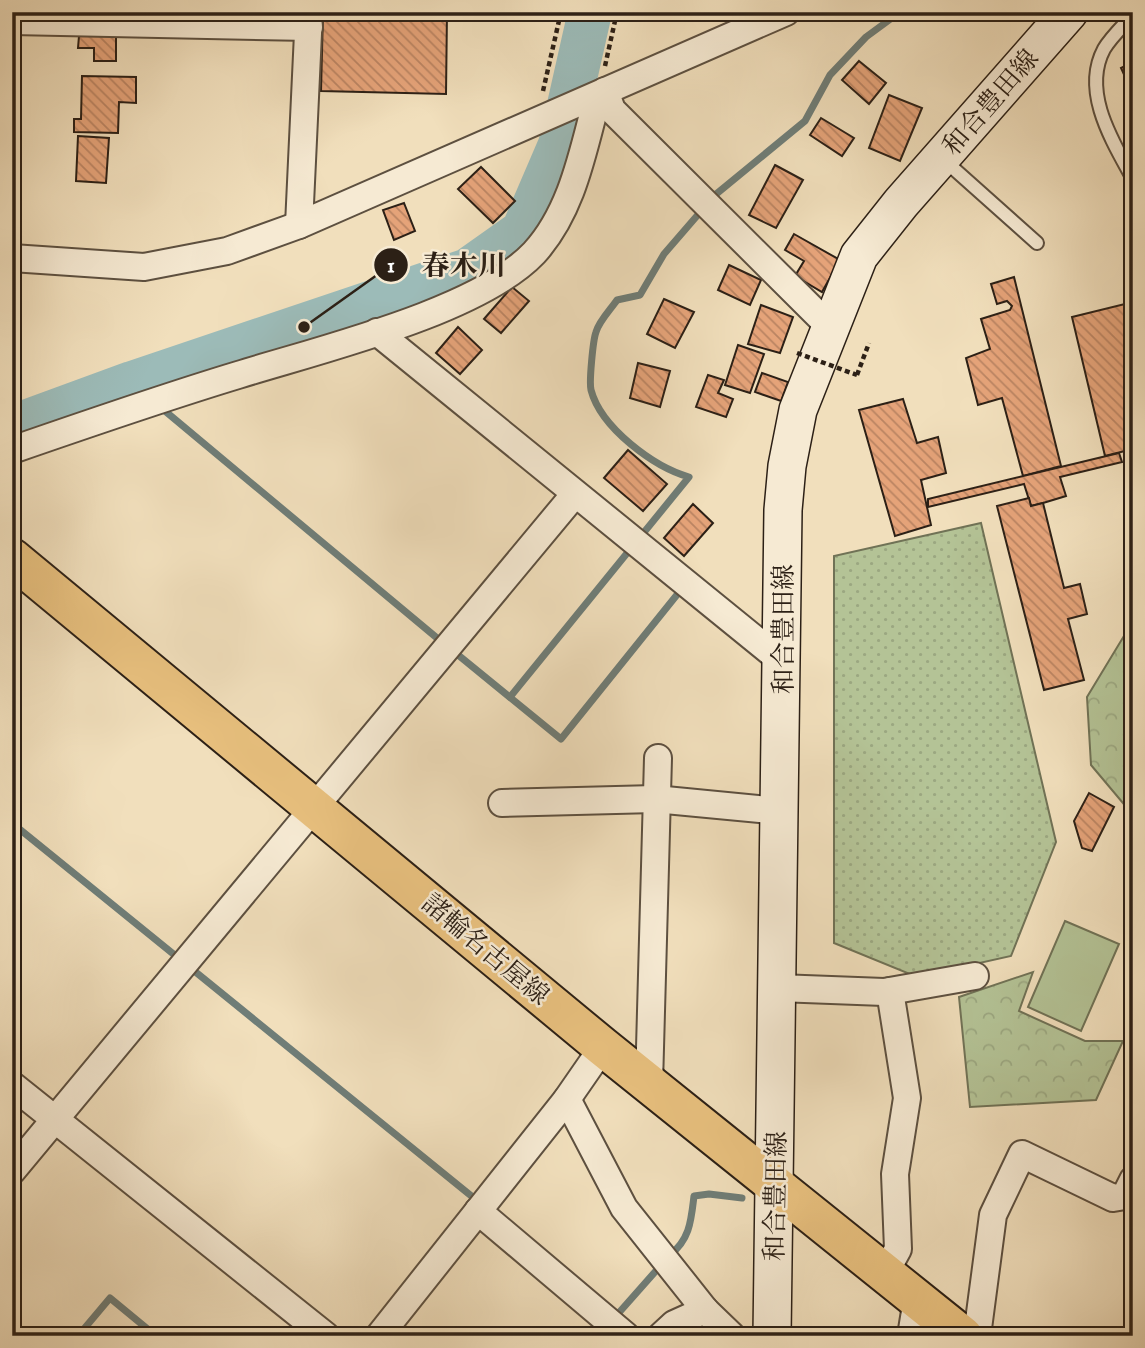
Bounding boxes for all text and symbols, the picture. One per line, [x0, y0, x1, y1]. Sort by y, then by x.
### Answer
street label: 和合豊田線 [936, 43, 1046, 163]
callout: 春木川 [373, 241, 520, 290]
text: 春木川 [422, 250, 506, 285]
text: 1 [387, 253, 395, 280]
street label: 和合豊田線 [768, 564, 801, 694]
street label: 諸輪名古屋線 [415, 887, 555, 1013]
street label: 和合豊田線 [759, 1131, 794, 1261]

